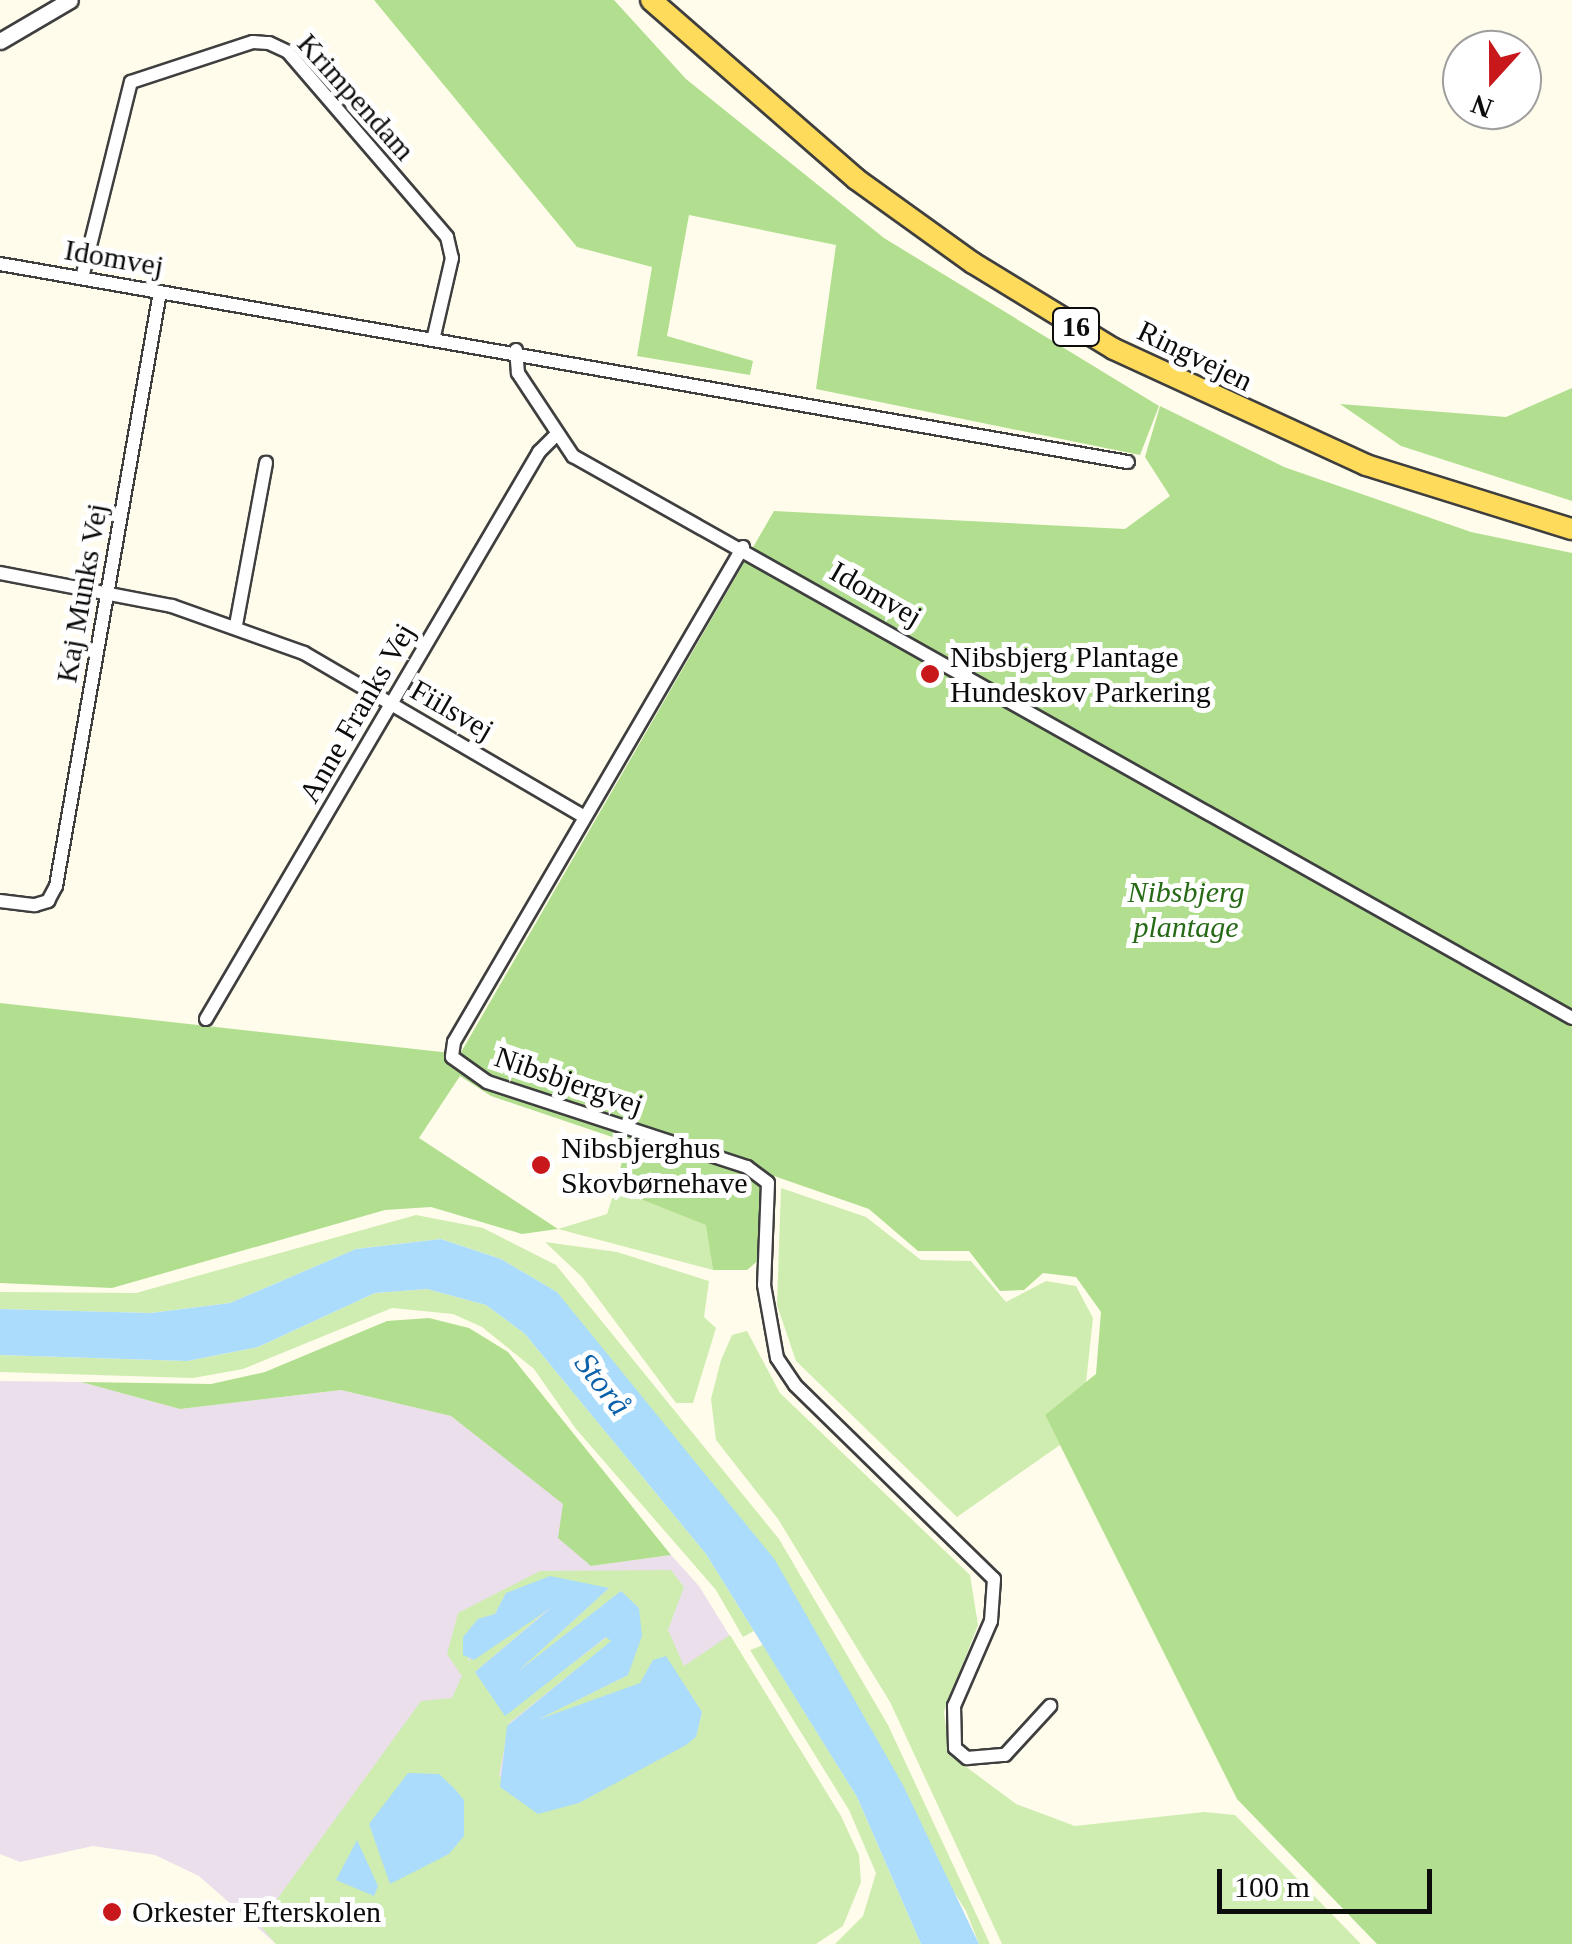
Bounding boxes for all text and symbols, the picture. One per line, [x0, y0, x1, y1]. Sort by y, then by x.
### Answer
street label: Krimpendam [290, 26, 422, 168]
north arrow [1442, 30, 1542, 130]
text: N [1467, 89, 1497, 125]
street label: Idomvej [62, 232, 166, 284]
road number: 16 [1051, 304, 1101, 350]
street label: Ringvejen [1132, 313, 1258, 399]
street label: Kaj Munks Vej [49, 500, 115, 686]
street label: Idomvej [824, 553, 928, 635]
street label: Anne Franks Vej [291, 617, 423, 809]
place label: Nibsbjerg Plantage Hundeskov Parkering [950, 639, 1211, 710]
marker: Nibsbjerg Plantage Hundeskov Parkering [919, 663, 941, 685]
street label: Fiilsvej [404, 672, 500, 748]
park label: Nibsbjerg plantage [1127, 874, 1245, 944]
street label: Nibsbjergvej [490, 1039, 648, 1123]
place label: Nibsbjerghus Skovbørnehave [561, 1130, 748, 1200]
marker: Nibsbjerghus Skovbørnehave [530, 1154, 552, 1176]
water label: Storå [567, 1345, 639, 1423]
scale bar [1222, 1849, 1437, 1911]
text: 100 m [1234, 1870, 1310, 1903]
place label: Orkester Efterskolen [132, 1894, 381, 1930]
marker: Orkester Efterskolen [101, 1901, 123, 1923]

